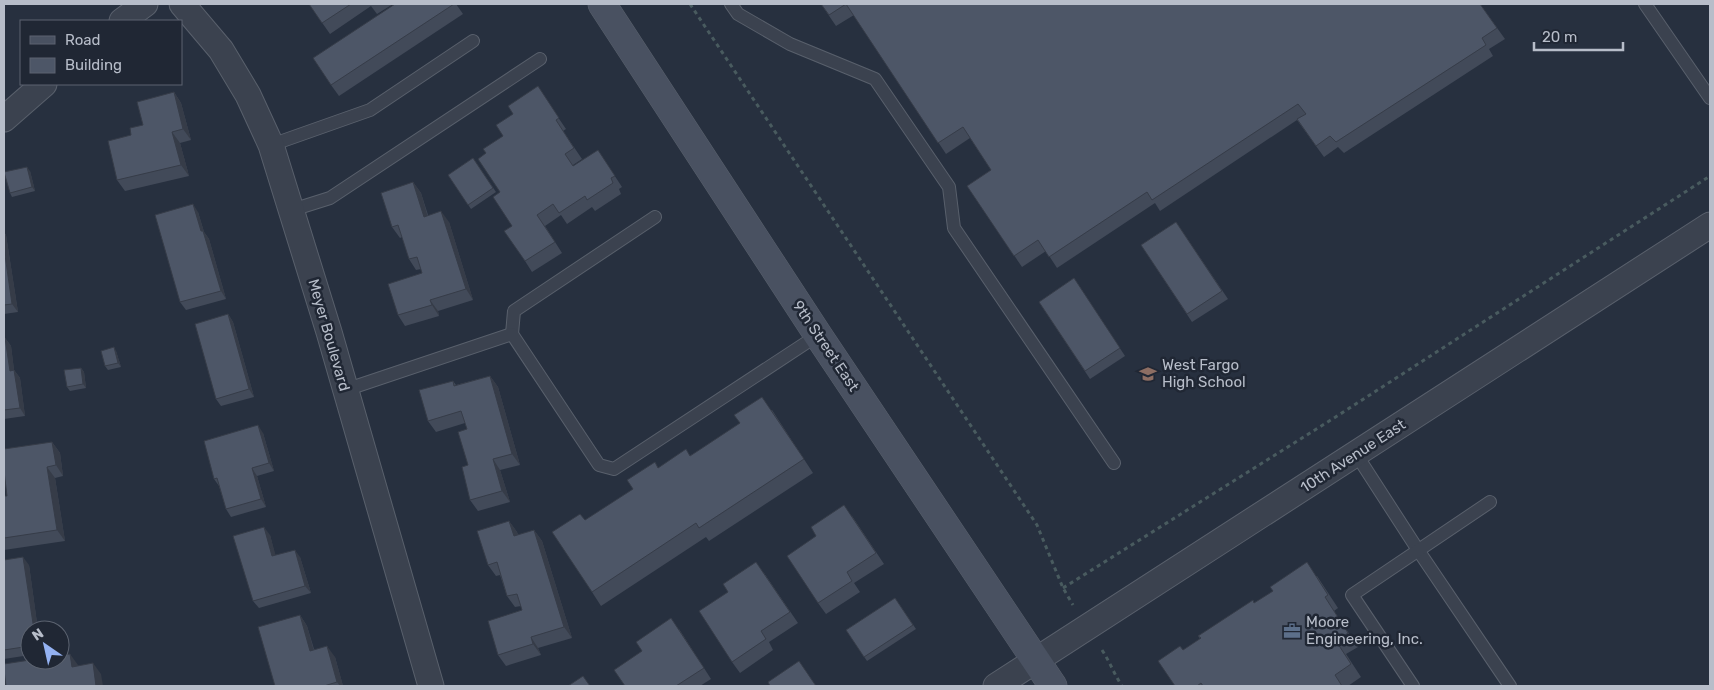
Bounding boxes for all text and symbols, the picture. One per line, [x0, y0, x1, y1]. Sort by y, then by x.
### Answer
legend [20, 20, 182, 85]
scale bar [1534, 20, 1623, 52]
text: 20 m [1542, 28, 1577, 46]
text: Road [65, 31, 101, 49]
text: Building [65, 56, 122, 74]
street label: Meyer Boulevard [304, 277, 354, 393]
street label: 9th Street East [789, 297, 863, 395]
place label: West Fargo High School [1162, 356, 1246, 391]
school or university icon: West Fargo High School [1138, 364, 1158, 384]
street label: 10th Avenue East [1297, 415, 1409, 497]
place label: Moore Engineering, Inc. [1306, 613, 1423, 648]
north arrow [20, 620, 70, 670]
office icon: Moore Engineering, Inc. [1282, 621, 1302, 641]
text: N [29, 625, 47, 645]

